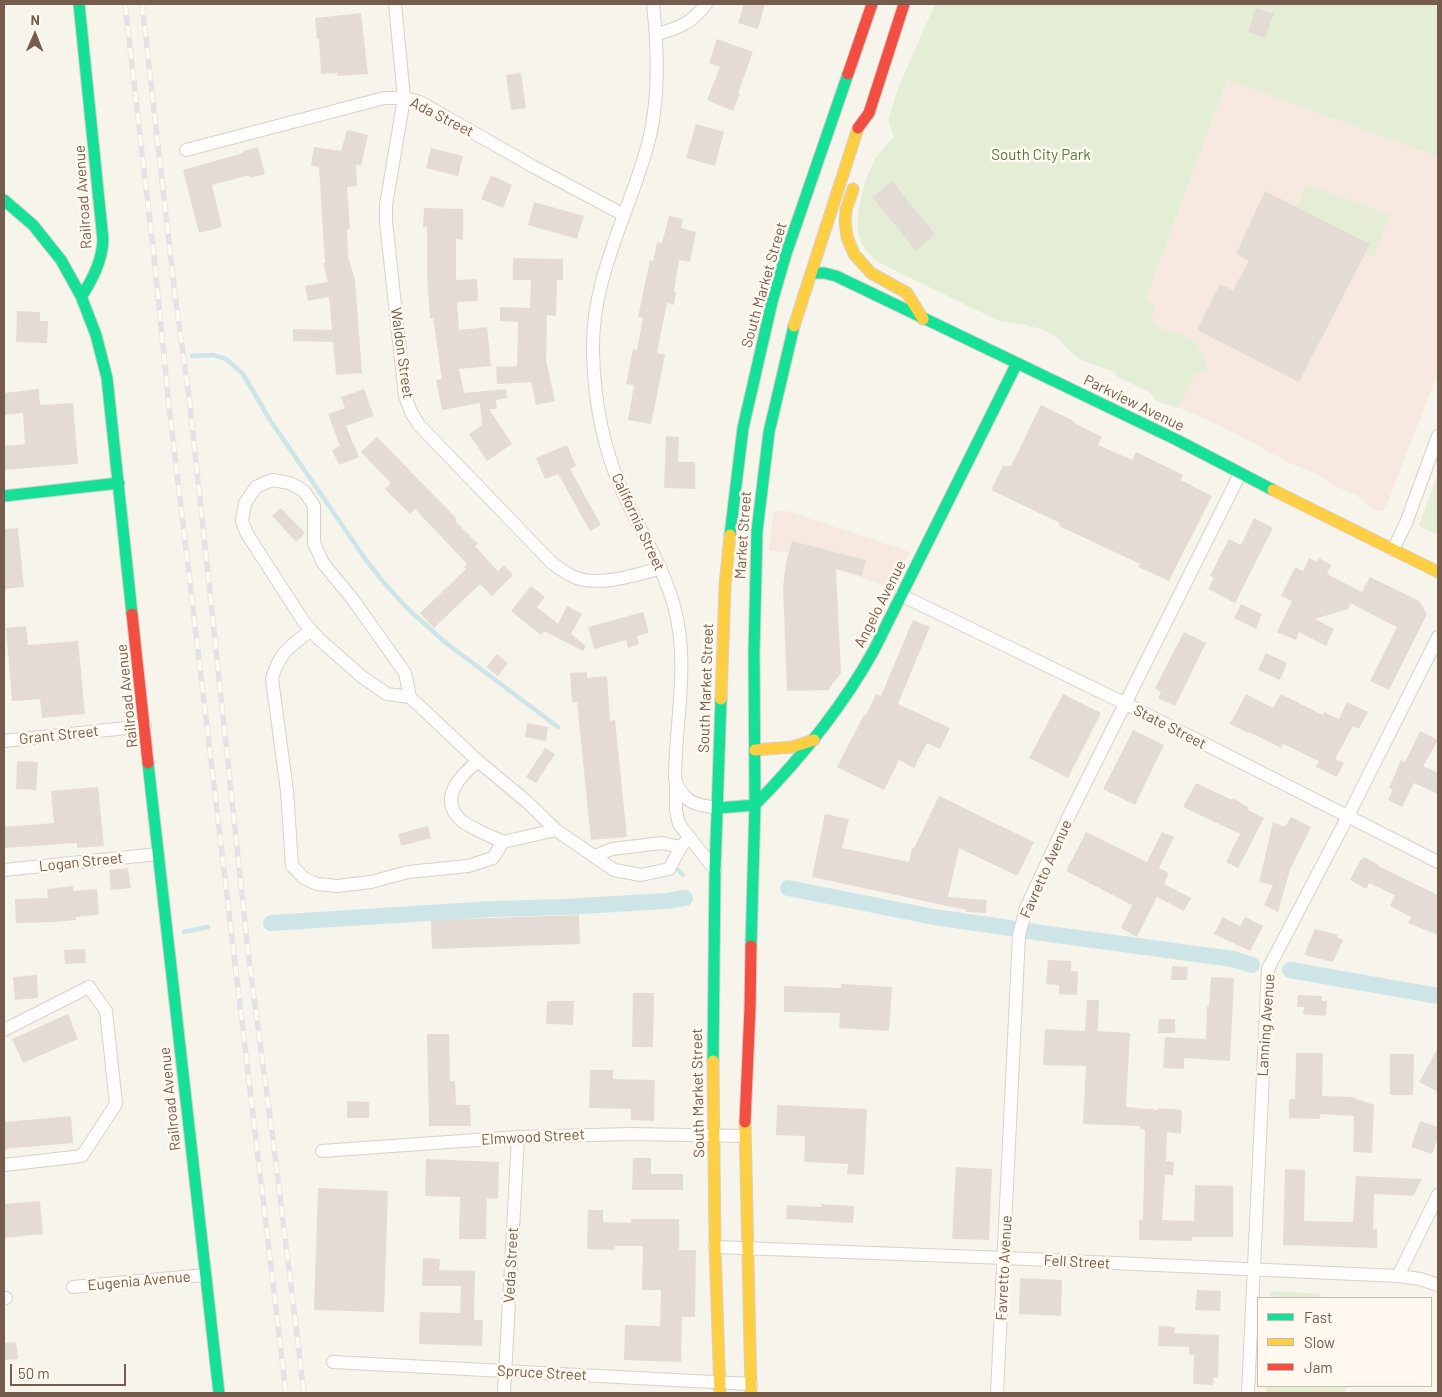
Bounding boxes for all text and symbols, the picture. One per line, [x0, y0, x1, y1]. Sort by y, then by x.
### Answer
north arrow [10, 10, 60, 60]
text: N [30, 11, 40, 28]
street label: Ada Street [407, 93, 477, 141]
street label: Railroad Avenue [70, 144, 96, 250]
park label: South City Park [991, 146, 1091, 164]
street label: South Market Street [737, 220, 791, 350]
street label: Waldon Street [387, 306, 417, 400]
street label: Parkview Avenue [1081, 371, 1187, 435]
street label: California Street [608, 470, 668, 574]
street label: Market Street [731, 490, 755, 580]
street label: Angelo Avenue [850, 557, 910, 651]
street label: South Market Street [695, 623, 717, 753]
street label: Railroad Avenue [113, 643, 141, 749]
street label: State Street [1131, 701, 1209, 753]
street label: Grant Street [18, 722, 100, 748]
street label: Favretto Avenue [1016, 817, 1076, 921]
street label: Logan Street [38, 849, 124, 875]
street label: Lanning Avenue [1253, 973, 1279, 1077]
street label: South Market Street [688, 1028, 708, 1158]
street label: Railroad Avenue [156, 1046, 184, 1152]
street label: Elmwood Street [481, 1125, 585, 1149]
street label: Favretto Avenue [992, 1215, 1016, 1321]
street label: Veda Street [500, 1227, 522, 1303]
street label: Fell Street [1043, 1251, 1111, 1273]
street label: Eugenia Avenue [87, 1268, 191, 1294]
legend [1257, 1297, 1432, 1387]
text: Fast [1304, 1308, 1332, 1326]
text: Slow [1304, 1333, 1335, 1351]
scale bar [12, 1354, 129, 1386]
text: Jam [1304, 1358, 1333, 1376]
street label: Spruce Street [496, 1362, 588, 1384]
text: 50 m [18, 1364, 50, 1382]

